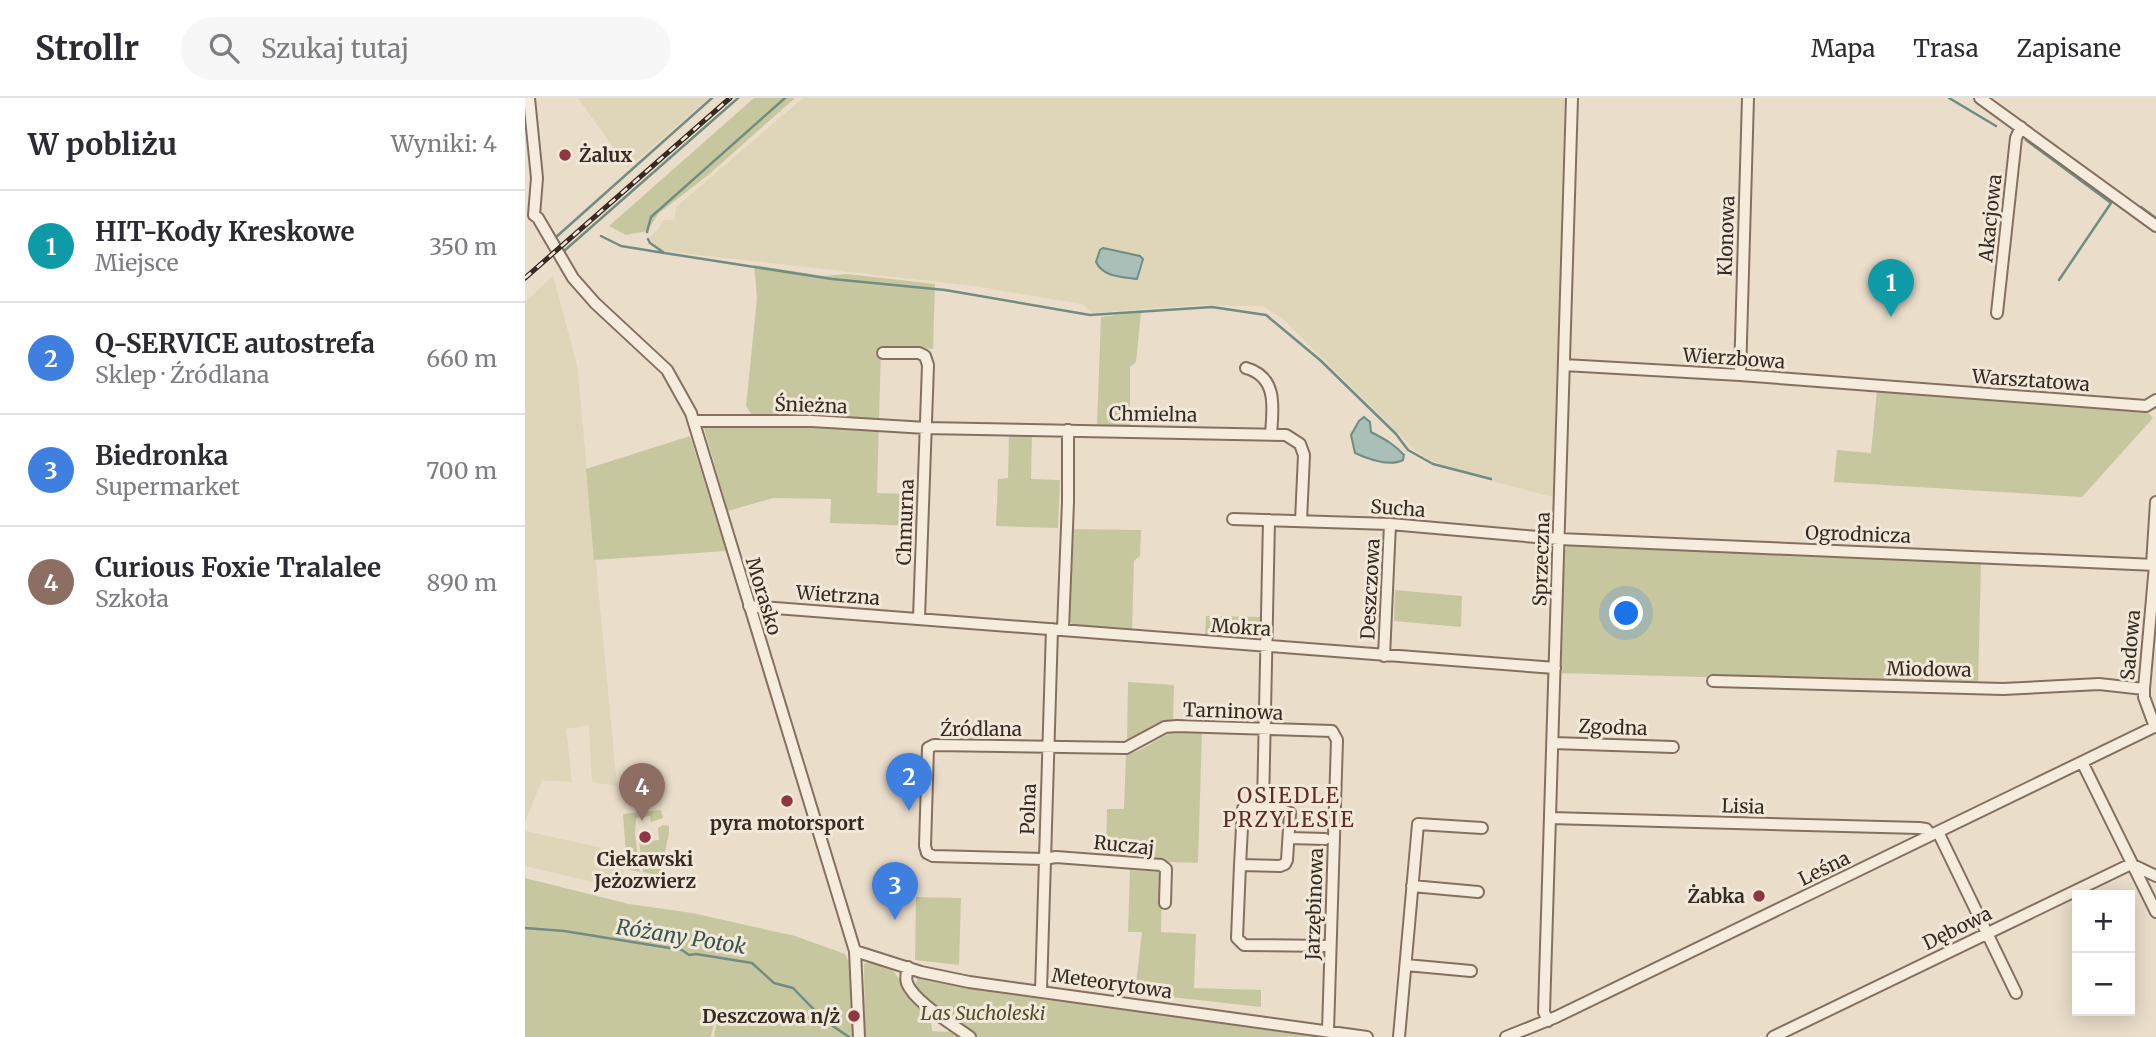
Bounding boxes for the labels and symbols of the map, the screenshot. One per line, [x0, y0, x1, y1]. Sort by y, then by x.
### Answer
place label: Żalux [579, 143, 632, 167]
marker: Żalux [557, 147, 573, 163]
street label: Akacjowa [1973, 173, 2007, 264]
street label: Klonowa [1713, 195, 1739, 277]
pin: 1 [1868, 259, 1914, 317]
street label: Wierzbowa [1681, 342, 1786, 374]
street label: Warsztatowa [1970, 364, 2091, 396]
street label: Śnieżna [774, 392, 848, 418]
street label: Chmielna [1109, 401, 1197, 427]
street label: Chmurna [891, 478, 919, 566]
street label: Sucha [1370, 494, 1426, 522]
street label: Sprzeczna [1527, 511, 1555, 607]
street label: Ogrodnicza [1805, 520, 1911, 548]
street label: Deszczowa [1355, 538, 1385, 640]
street label: Morasko [741, 554, 787, 638]
street label: Wietrzna [794, 580, 881, 610]
your location [1609, 596, 1643, 630]
street label: Sadowa [2115, 609, 2145, 681]
street label: Mokra [1210, 613, 1272, 641]
street label: Miodowa [1886, 656, 1972, 682]
street label: Tarninowa [1183, 697, 1283, 725]
street label: Zgodna [1578, 714, 1648, 740]
street label: Źródlana [940, 717, 1022, 741]
pin: 2 [886, 753, 932, 811]
pin: 4 [619, 763, 665, 821]
district label: OSIEDLE PRZYLESIE [1222, 782, 1356, 833]
street label: Polna [1015, 783, 1041, 835]
marker: pyra motorsport [779, 793, 795, 809]
street label: Lisia [1721, 793, 1765, 819]
place label: pyra motorsport [710, 811, 865, 835]
marker: Ciekawski Jeżozwierz [637, 829, 653, 845]
street label: Ruczaj [1092, 830, 1156, 860]
street label: Leśna [1794, 845, 1854, 891]
place label: Ciekawski Jeżozwierz [593, 847, 696, 893]
street label: Jarzębinowa [1300, 847, 1328, 962]
pin: 3 [872, 862, 918, 920]
place label: Żabka [1687, 884, 1745, 908]
marker: Żabka [1751, 888, 1767, 904]
street label: Dębowa [1919, 901, 1995, 955]
water label: Różany Potok [614, 913, 748, 960]
street label: Meteorytowa [1050, 963, 1174, 1003]
park label: Las Sucholeski [921, 1001, 1045, 1025]
place label: Deszczowa n/ż [702, 1004, 841, 1028]
marker: Deszczowa n/ż [846, 1008, 862, 1024]

